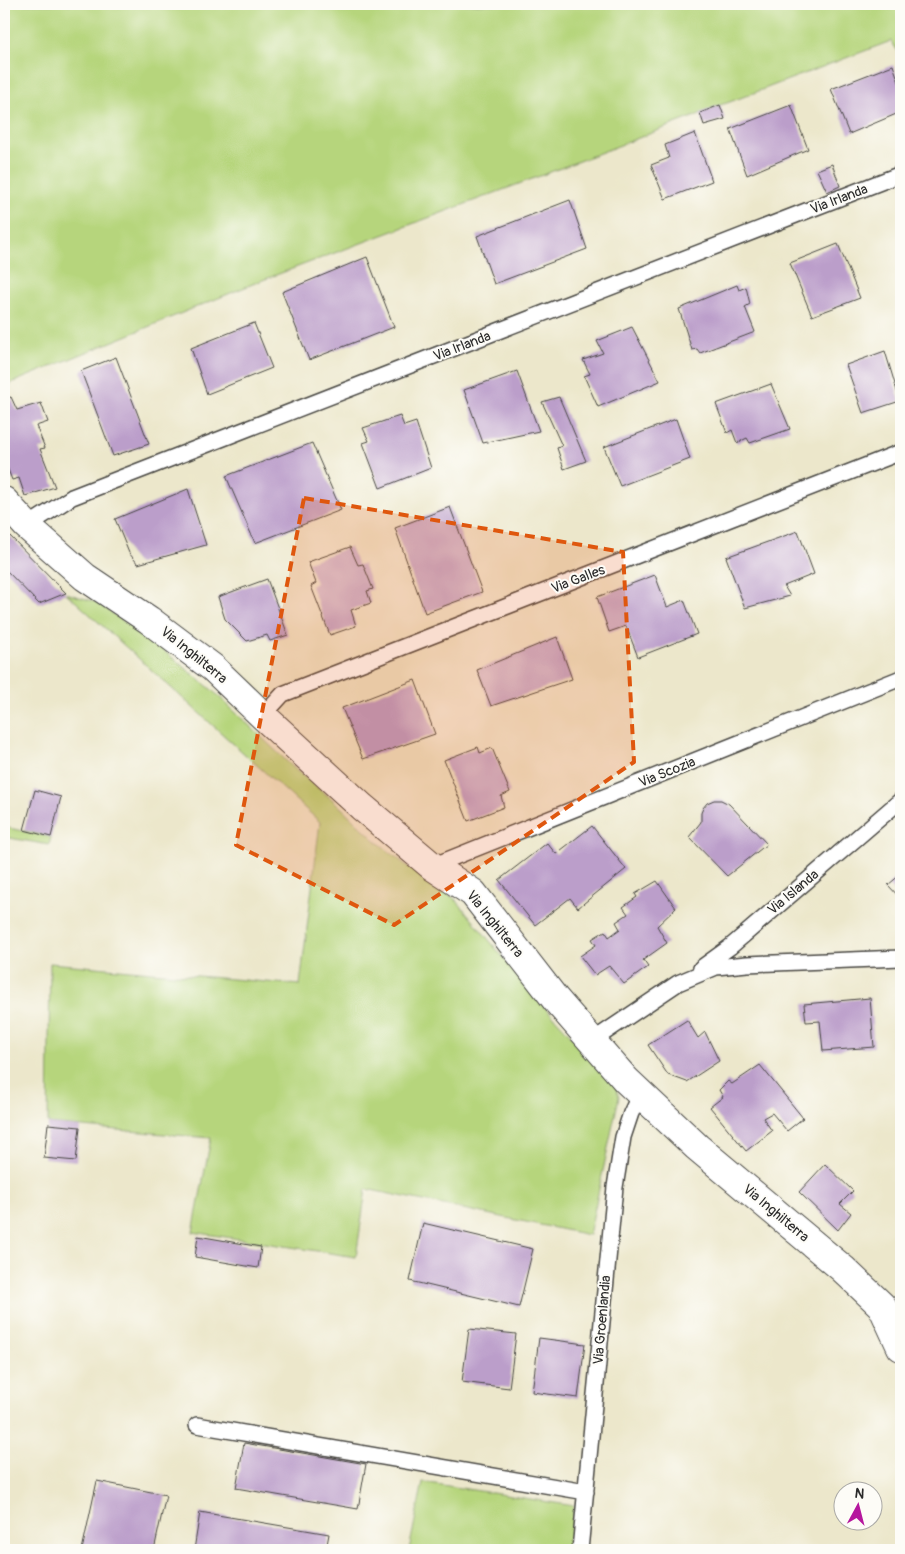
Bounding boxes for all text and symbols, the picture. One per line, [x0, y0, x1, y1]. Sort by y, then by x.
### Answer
street label: Via Irlanda [808, 180, 870, 218]
street label: Via Irlanda [431, 327, 493, 365]
street label: Via Galles [549, 561, 608, 597]
street label: Via Inghilterra [157, 623, 231, 687]
street label: Via Scozia [636, 753, 698, 791]
street label: Via Islanda [764, 866, 822, 918]
street label: Via Inghilterra [463, 887, 527, 961]
street label: Via Inghilterra [739, 1180, 813, 1246]
street label: Via Groenlandia [590, 1275, 614, 1365]
north arrow [832, 1482, 882, 1532]
text: N [854, 1485, 865, 1503]

